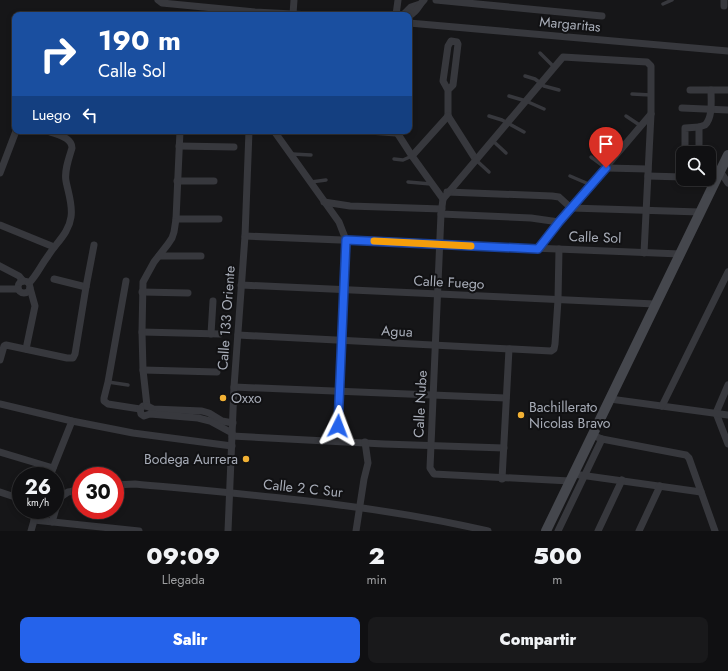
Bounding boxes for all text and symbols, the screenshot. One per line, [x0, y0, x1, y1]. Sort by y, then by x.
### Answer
street label: Margaritas [538, 11, 602, 37]
text: 190 m [98, 20, 181, 61]
icon: right [32, 28, 84, 80]
text: Calle Sol [98, 58, 166, 84]
text: Luego [32, 104, 71, 126]
icon: left [79, 104, 101, 126]
pin [589, 127, 623, 168]
icon: arrive [595, 133, 617, 155]
map controls [676, 146, 716, 186]
button: search [676, 146, 716, 186]
street label: Calle Sol [568, 226, 622, 248]
street label: Calle 133 Oriente [212, 265, 240, 371]
street label: Calle Fuego [413, 270, 485, 294]
street label: Agua [381, 320, 413, 342]
street label: Calle Nube [408, 370, 432, 438]
place label: Oxxo [231, 388, 262, 408]
marker: Oxxo [218, 393, 228, 403]
place label: Bachillerato Nicolas Bravo [529, 397, 611, 433]
position arrow [317, 405, 359, 447]
marker: Bachillerato Nicolas Bravo [516, 410, 526, 420]
place label: Bodega Aurrera [144, 449, 238, 469]
marker: Bodega Aurrera [241, 454, 251, 464]
speed limit sign: 30 [72, 467, 124, 519]
text: 26 [25, 473, 51, 502]
street label: Calle 2 C Sur [262, 474, 344, 502]
text: km/h [27, 495, 49, 510]
text: 09:09 [146, 538, 220, 573]
text: 2 [368, 538, 385, 573]
text: 500 [533, 538, 582, 573]
text: Llegada [162, 570, 205, 589]
text: min [366, 570, 387, 589]
text: m [552, 570, 562, 589]
button: Salir [20, 617, 360, 663]
button: Compartir [368, 617, 708, 663]

